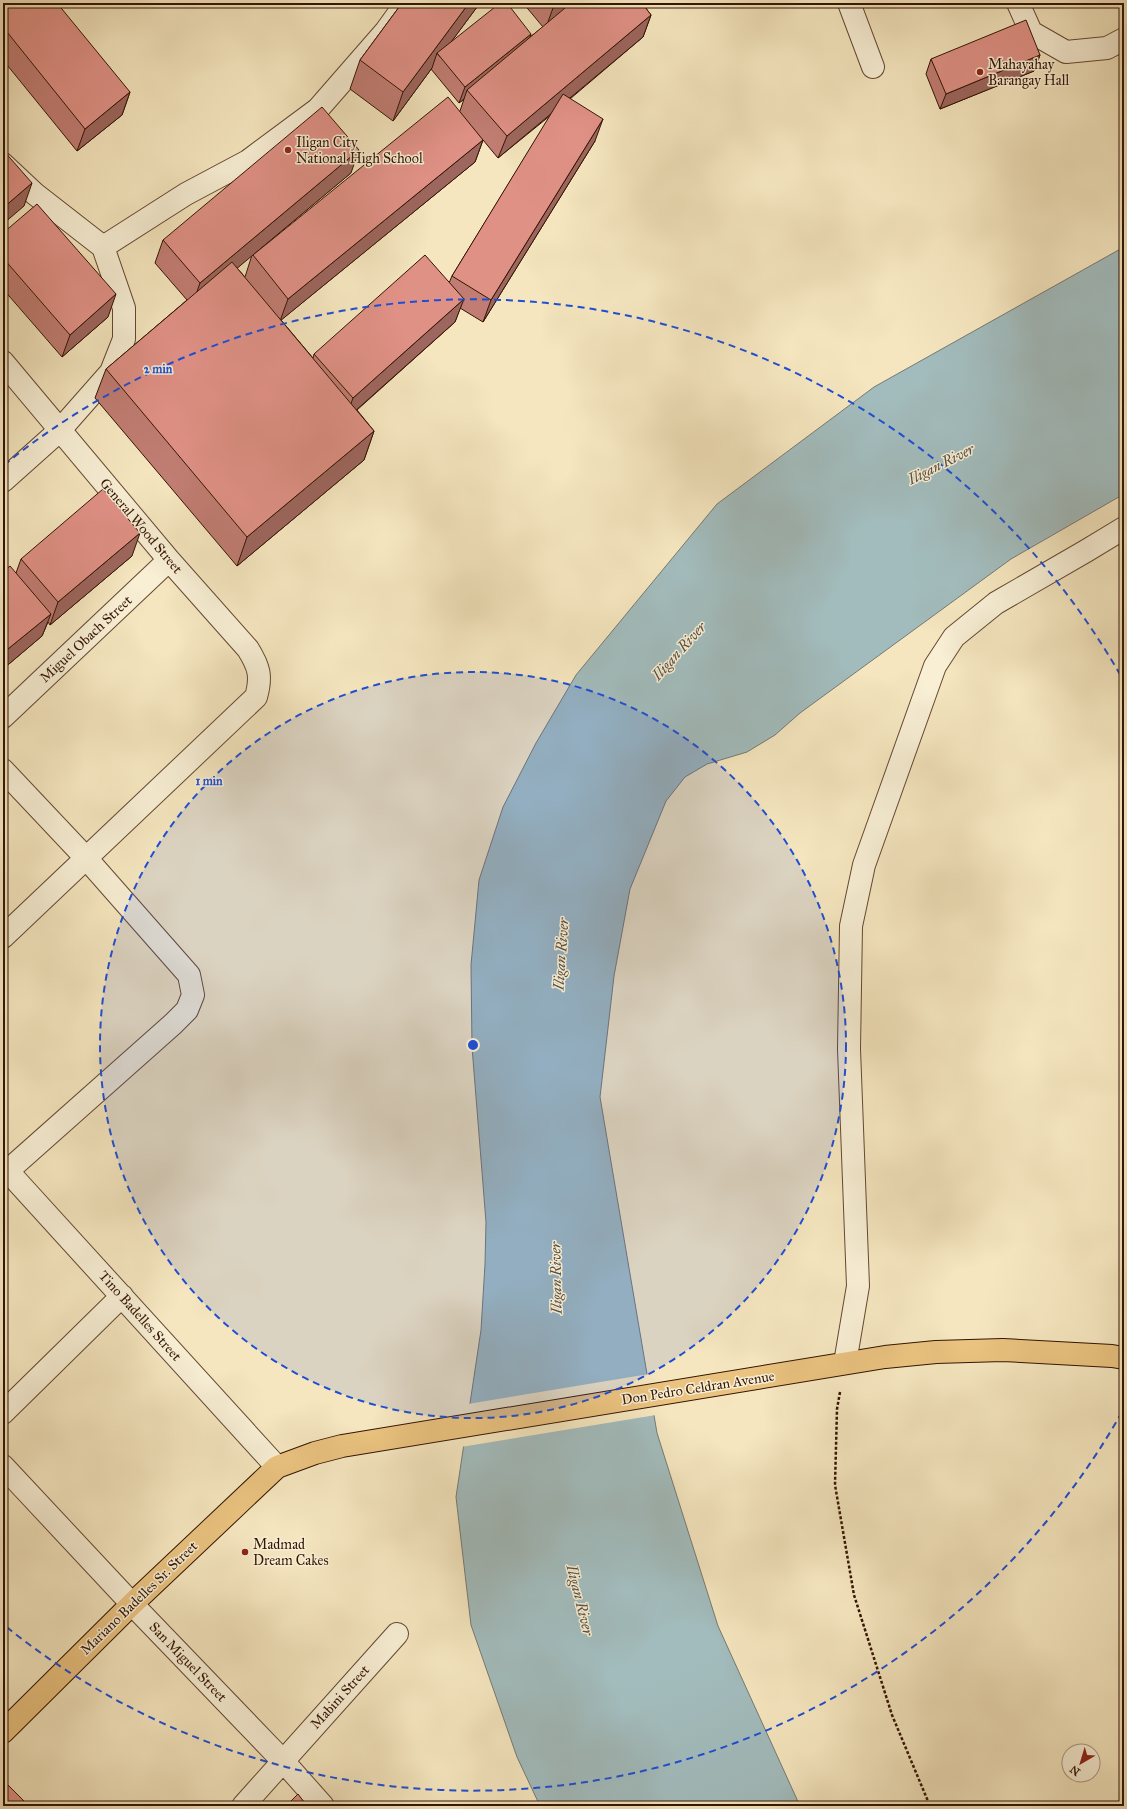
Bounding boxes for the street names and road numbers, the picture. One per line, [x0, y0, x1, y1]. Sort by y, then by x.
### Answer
street label: General Wood Street [96, 475, 186, 577]
street label: Miguel Obach Street [36, 592, 136, 686]
street label: Tino Badelles Street [95, 1267, 185, 1365]
street label: Don Pedro Celdran Avenue [620, 1367, 776, 1408]
street label: Mariano Badelles Sr. Street [77, 1538, 201, 1658]
street label: San Miguel Street [146, 1619, 230, 1705]
street label: Mabini Street [307, 1661, 373, 1732]

